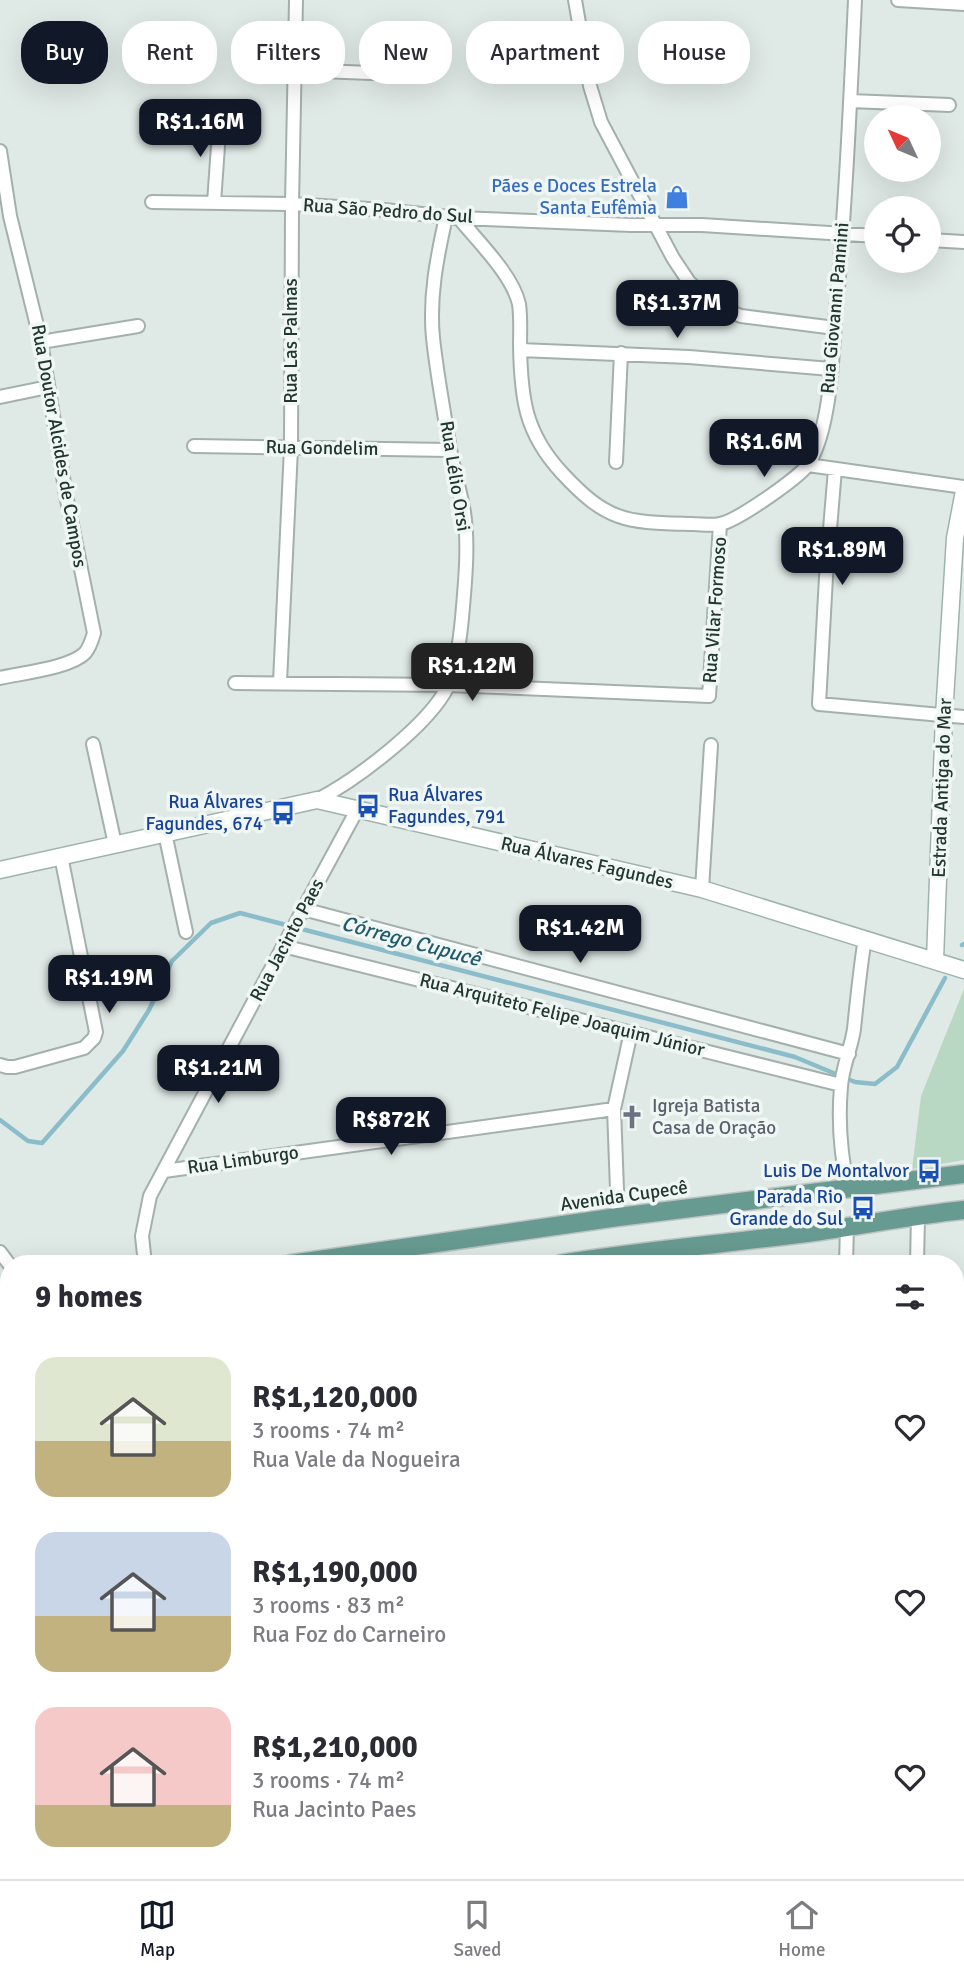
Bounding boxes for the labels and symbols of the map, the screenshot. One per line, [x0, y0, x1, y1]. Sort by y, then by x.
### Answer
pin: R$1.16M [135, 100, 265, 159]
north arrow [864, 105, 942, 182]
place label: Pães e Doces Estrela Santa Eufêmia [491, 174, 657, 220]
shop icon: Pães e Doces Estrela Santa Eufêmia [663, 183, 691, 211]
street label: Rua São Pedro do Sul [302, 193, 474, 229]
street label: Rua Giovanni Pannini [816, 221, 854, 395]
street label: Rua Las Palmas [279, 278, 303, 404]
pin: R$1.37M [612, 280, 742, 340]
street label: Rua Doutor Alcides de Campos [26, 322, 92, 570]
street label: Rua Lélio Orsi [434, 419, 476, 533]
pin: R$1.6M [707, 420, 821, 479]
street label: Rua Gondelim [265, 435, 379, 461]
pin: R$1.89M [777, 528, 907, 587]
street label: Rua Vilar Formoso [698, 536, 732, 684]
pin: R$1.12M [407, 644, 537, 703]
street label: Estrada Antiga do Mar [927, 698, 957, 878]
place label: Rua Álvares Fagundes, 791 [388, 783, 506, 829]
place label: Rua Álvares Fagundes, 674 [145, 790, 263, 836]
bus stop icon: Rua Álvares Fagundes, 791 [354, 792, 382, 820]
bus stop icon: Rua Álvares Fagundes, 674 [269, 799, 297, 827]
street label: Rua Álvares Fagundes [498, 831, 676, 895]
street label: Rua Jacinto Paes [245, 874, 329, 1006]
pin: R$1.42M [515, 906, 645, 965]
water label: Córrego Cupucê [339, 910, 485, 972]
pin: R$1.19M [44, 956, 174, 1015]
street label: Rua Arquiteto Felipe Joaquim Júnior [417, 968, 707, 1062]
pin: R$1.21M [153, 1046, 283, 1105]
place label: Igreja Batista Casa de Oração [652, 1094, 776, 1140]
pin: R$872K [334, 1098, 448, 1157]
church icon: Igreja Batista Casa de Oração [618, 1103, 646, 1131]
street label: Rua Limburgo [186, 1140, 300, 1180]
bus stop icon: Luis De Montalvor [915, 1157, 943, 1185]
place label: Luis De Montalvor [763, 1159, 909, 1183]
street label: Avenida Cupecê [559, 1175, 689, 1217]
place label: Parada Rio Grande do Sul [730, 1185, 843, 1231]
bus stop icon: Parada Rio Grande do Sul [849, 1194, 877, 1222]

